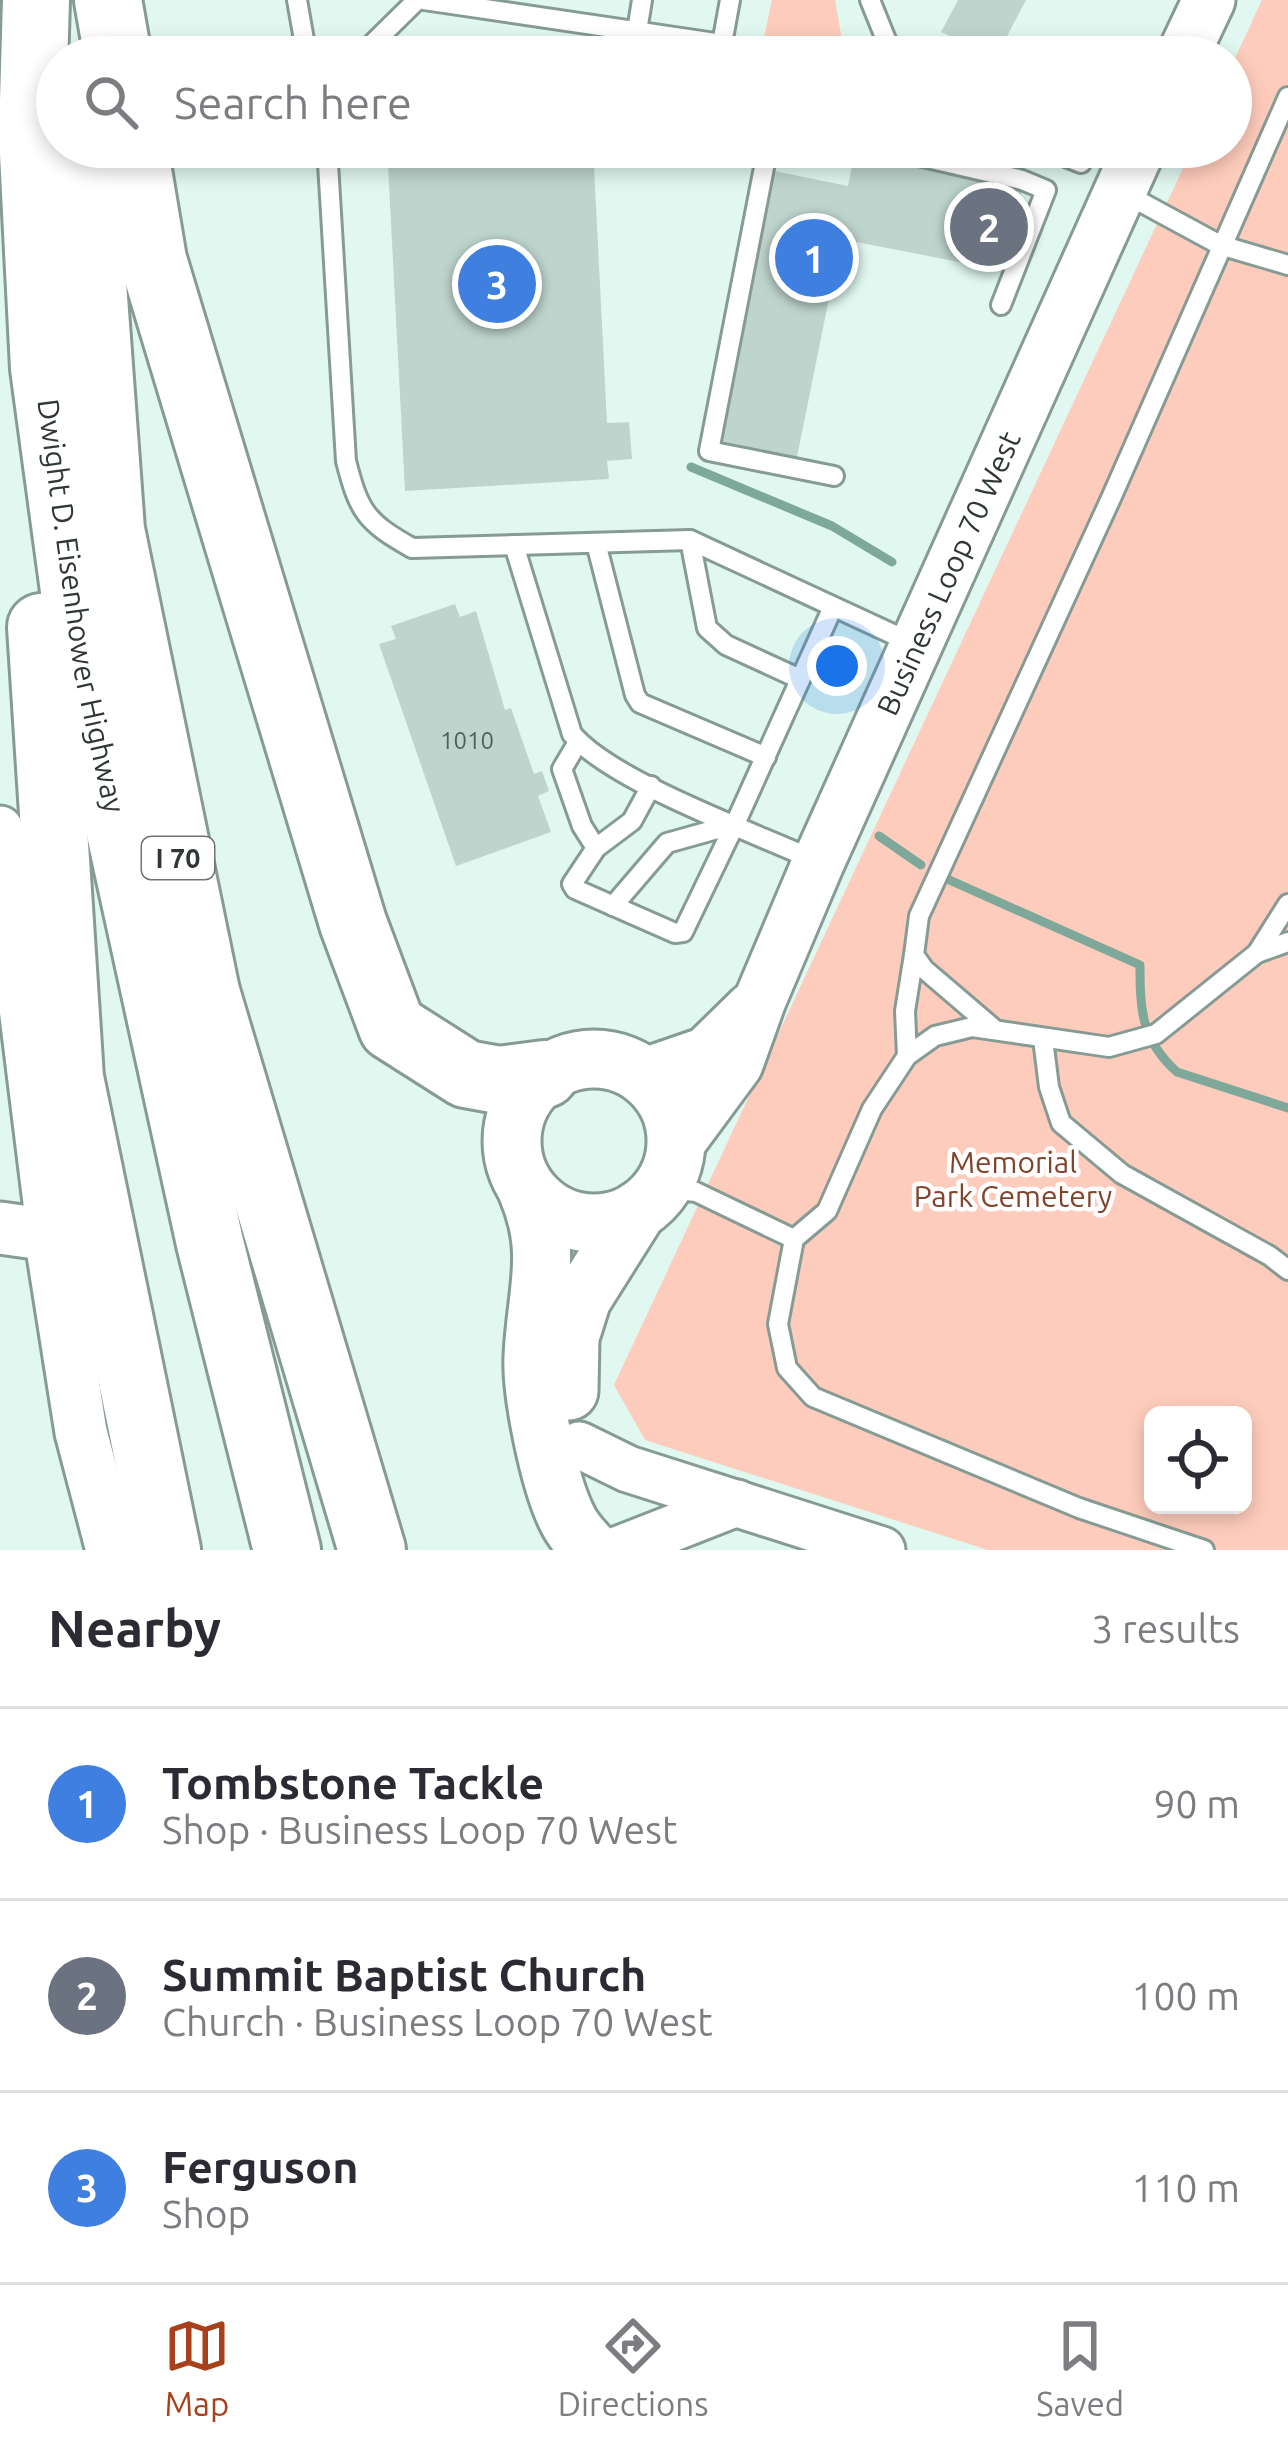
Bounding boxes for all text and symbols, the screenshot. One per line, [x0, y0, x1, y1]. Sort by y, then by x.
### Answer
search box [36, 36, 1252, 168]
icon: search [78, 69, 144, 135]
text: Search here [174, 77, 412, 128]
pin: 2 [950, 182, 1028, 272]
pin: 1 [775, 213, 853, 303]
pin: 3 [458, 239, 536, 329]
street label: Dwight D. Eisenhower Highway [31, 397, 132, 816]
street label: Business Loop 70 West [870, 426, 1027, 720]
your location [807, 636, 867, 696]
house number: 1010 [440, 727, 494, 754]
road number: I 70 [142, 837, 214, 879]
park label: Memorial Park Cemetery [914, 1145, 1112, 1213]
map controls [1144, 1406, 1252, 1514]
button: locate [1144, 1406, 1252, 1514]
text: Nearby [48, 1599, 221, 1657]
text: 3 results [1091, 1607, 1240, 1650]
text: Tombstone Tackle [162, 1757, 544, 1808]
text: 1 [76, 1782, 98, 1825]
text: 90 m [1153, 1782, 1240, 1825]
text: Shop · Business Loop 70 West [162, 1808, 677, 1851]
text: Summit Baptist Church [162, 1949, 646, 2000]
text: 2 [76, 1974, 98, 2017]
text: 100 m [1131, 1974, 1240, 2017]
text: Church · Business Loop 70 West [162, 2000, 713, 2043]
text: Ferguson [162, 2141, 359, 2192]
text: 3 [76, 2166, 98, 2209]
text: 110 m [1131, 2166, 1240, 2209]
text: Shop [162, 2192, 250, 2235]
tab: Map [164, 2313, 230, 2422]
tab: Directions [558, 2313, 708, 2422]
tab: Saved [1036, 2313, 1124, 2422]

